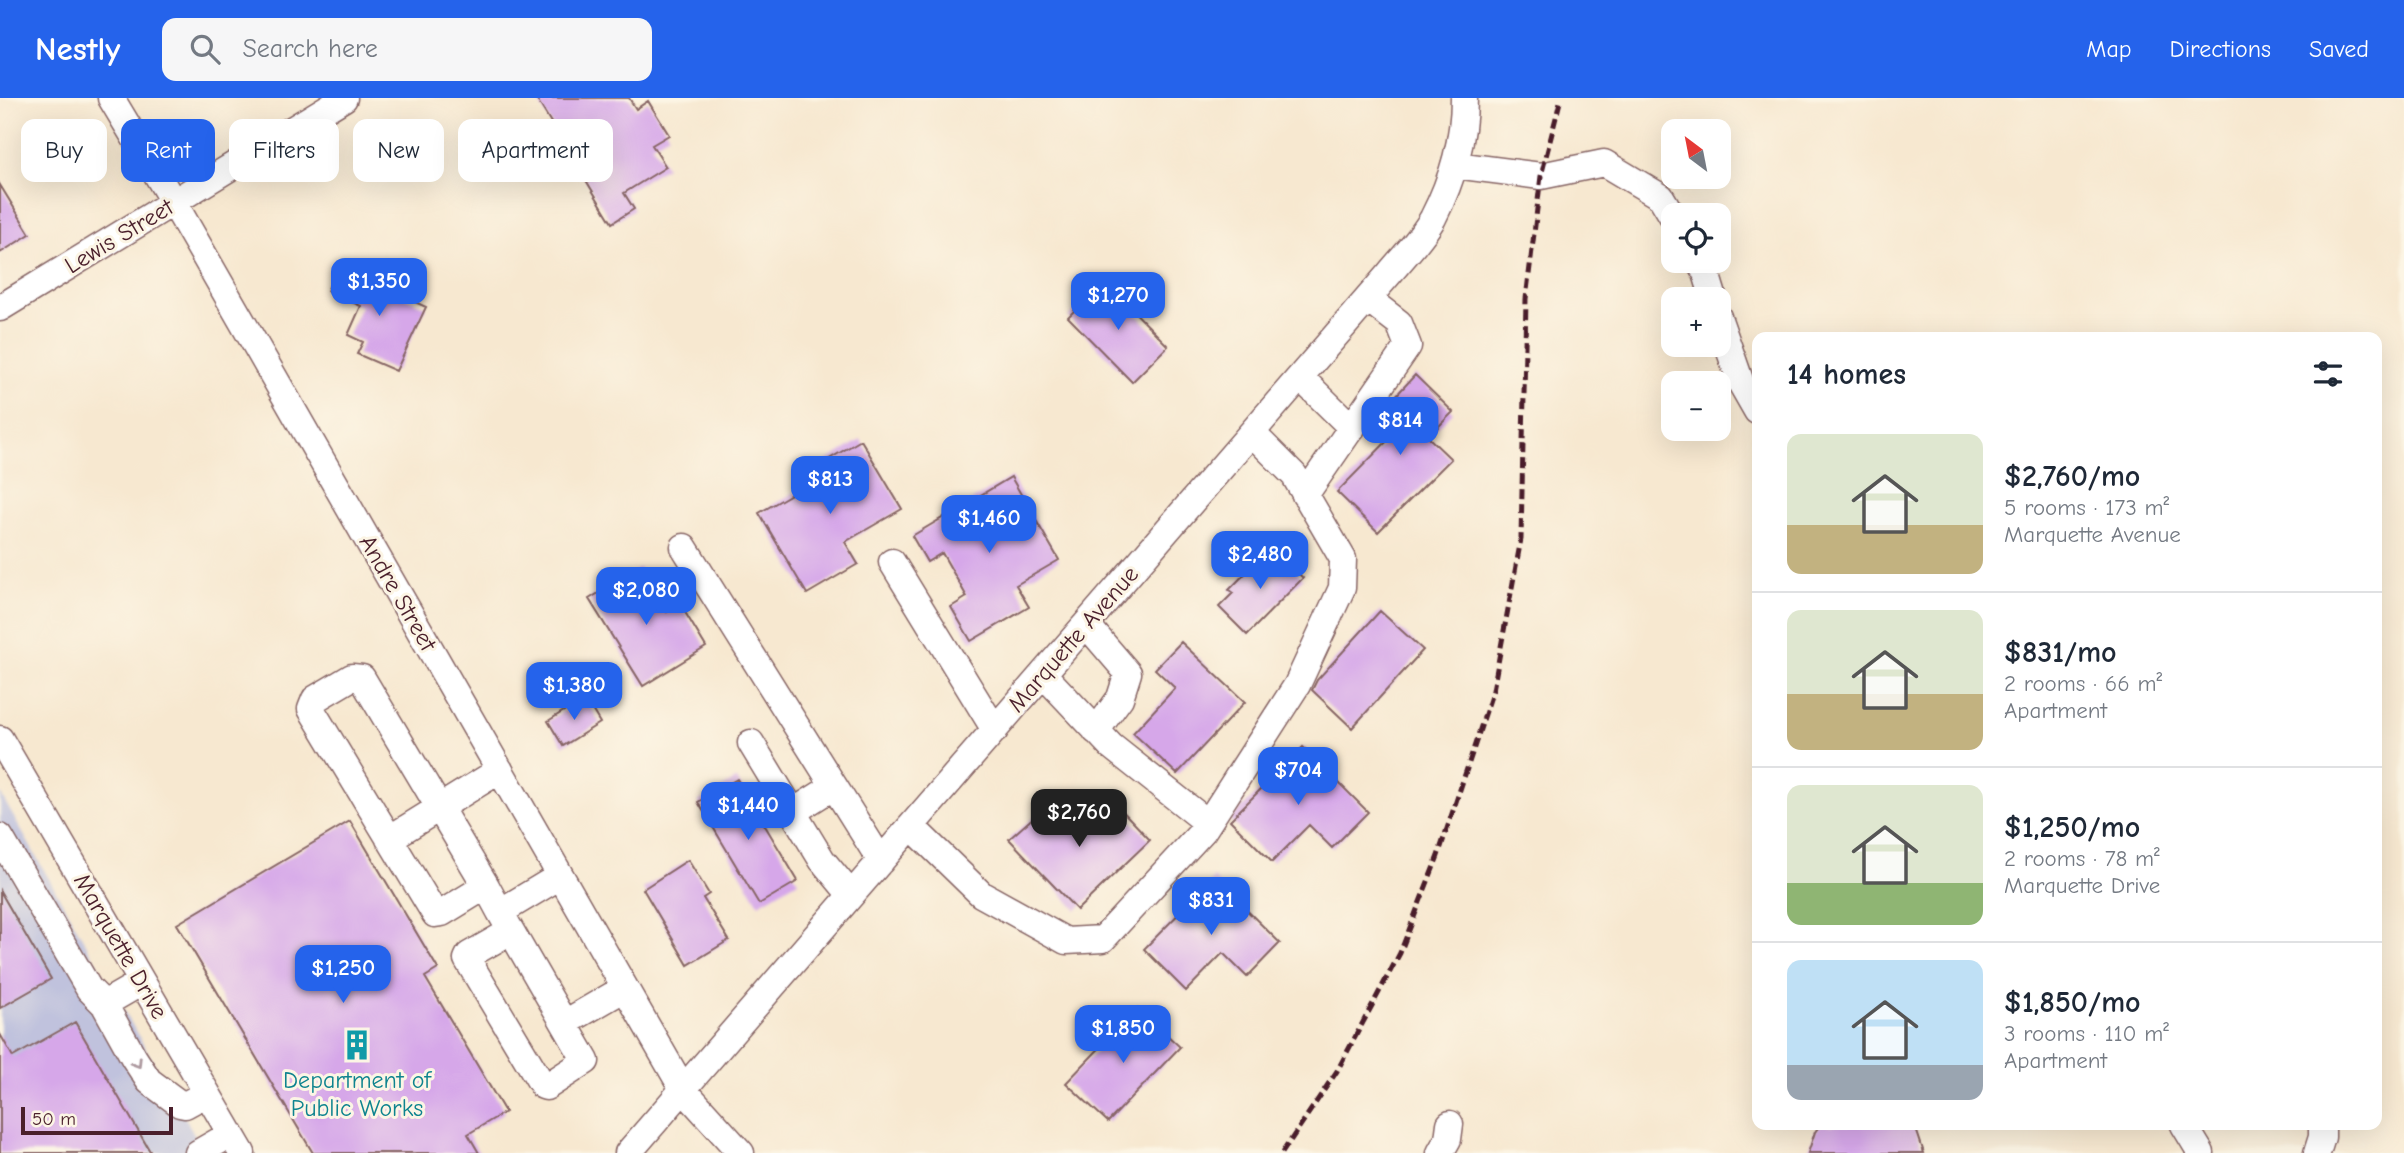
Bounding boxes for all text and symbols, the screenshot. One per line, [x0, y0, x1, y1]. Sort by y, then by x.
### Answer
search box [162, 18, 652, 81]
text: Nestly [35, 30, 120, 68]
icon: search [186, 30, 224, 68]
text: Search here [242, 34, 378, 64]
text: Map [2086, 35, 2132, 63]
text: Directions [2170, 35, 2271, 63]
text: Saved [2309, 35, 2369, 63]
chip: Buy [21, 119, 107, 182]
chip: Rent [121, 119, 215, 182]
chip: Filters [229, 119, 339, 182]
chip: New [353, 119, 444, 182]
chip: Apartment [458, 119, 613, 182]
north arrow [1661, 119, 1731, 189]
map controls [1661, 119, 1731, 441]
street label: Lewis Street [60, 192, 179, 279]
button: locate [1661, 203, 1731, 273]
pin: $1,350 [322, 258, 436, 318]
text: $1,350 [347, 267, 411, 294]
pin: $1,270 [1061, 272, 1175, 332]
text: $1,270 [1087, 281, 1149, 308]
button: + [1661, 287, 1731, 357]
icon: filters [2309, 355, 2347, 393]
text: 14 homes [1787, 357, 1906, 392]
button: − [1661, 371, 1731, 441]
pin: $814 [1359, 398, 1441, 457]
text: $814 [1377, 406, 1423, 433]
pin: $813 [789, 456, 871, 516]
text: $2,760/mo [2004, 459, 2140, 494]
icon: home [1843, 462, 1927, 546]
text: $813 [807, 465, 853, 492]
text: 5 rooms · 173 m² [2004, 494, 2169, 521]
pin: $1,460 [932, 496, 1046, 555]
text: $1,460 [957, 504, 1021, 531]
text: Marquette Avenue [2004, 521, 2181, 548]
street label: Andre Street [354, 530, 443, 657]
pin: $2,480 [1203, 532, 1317, 591]
text: $2,480 [1227, 540, 1293, 567]
street label: Marquette Avenue [1002, 560, 1144, 718]
pin: $2,080 [589, 568, 703, 627]
text: $2,080 [612, 576, 680, 603]
text: $831/mo [2004, 635, 2117, 670]
icon: home [1843, 638, 1927, 722]
pin: $1,380 [517, 662, 631, 722]
text: 2 rooms · 66 m² [2004, 670, 2162, 697]
text: $1,380 [542, 671, 606, 698]
text: Apartment [2004, 697, 2107, 724]
pin: $704 [1257, 748, 1339, 807]
text: $704 [1274, 756, 1322, 783]
pin: $1,440 [691, 782, 805, 842]
pin: $2,760 [1022, 790, 1136, 849]
text: $1,440 [717, 791, 779, 818]
text: $2,760 [1047, 798, 1111, 825]
text: $1,250/mo [2004, 810, 2140, 845]
icon: home [1843, 813, 1927, 897]
text: 2 rooms · 78 m² [2004, 845, 2160, 872]
street label: Marquette Drive [68, 868, 174, 1024]
text: Marquette Drive [2004, 872, 2160, 899]
pin: $831 [1170, 878, 1252, 937]
text: $831 [1188, 886, 1234, 913]
pin: $1,250 [286, 946, 400, 1005]
text: $1,250 [311, 954, 375, 981]
text: $1,850/mo [2004, 985, 2141, 1020]
icon: home [1843, 988, 1927, 1072]
pin: $1,850 [1066, 1006, 1180, 1065]
text: $1,850 [1091, 1014, 1155, 1041]
text: 3 rooms · 110 m² [2004, 1020, 2169, 1047]
building icon: Department of Public Works [340, 1028, 374, 1062]
text: Apartment [2004, 1047, 2107, 1074]
one-way arrow [129, 1056, 142, 1069]
place label: Department of Public Works [283, 1066, 432, 1122]
scale bar [21, 1104, 173, 1136]
text: 50 m [32, 1108, 76, 1130]

